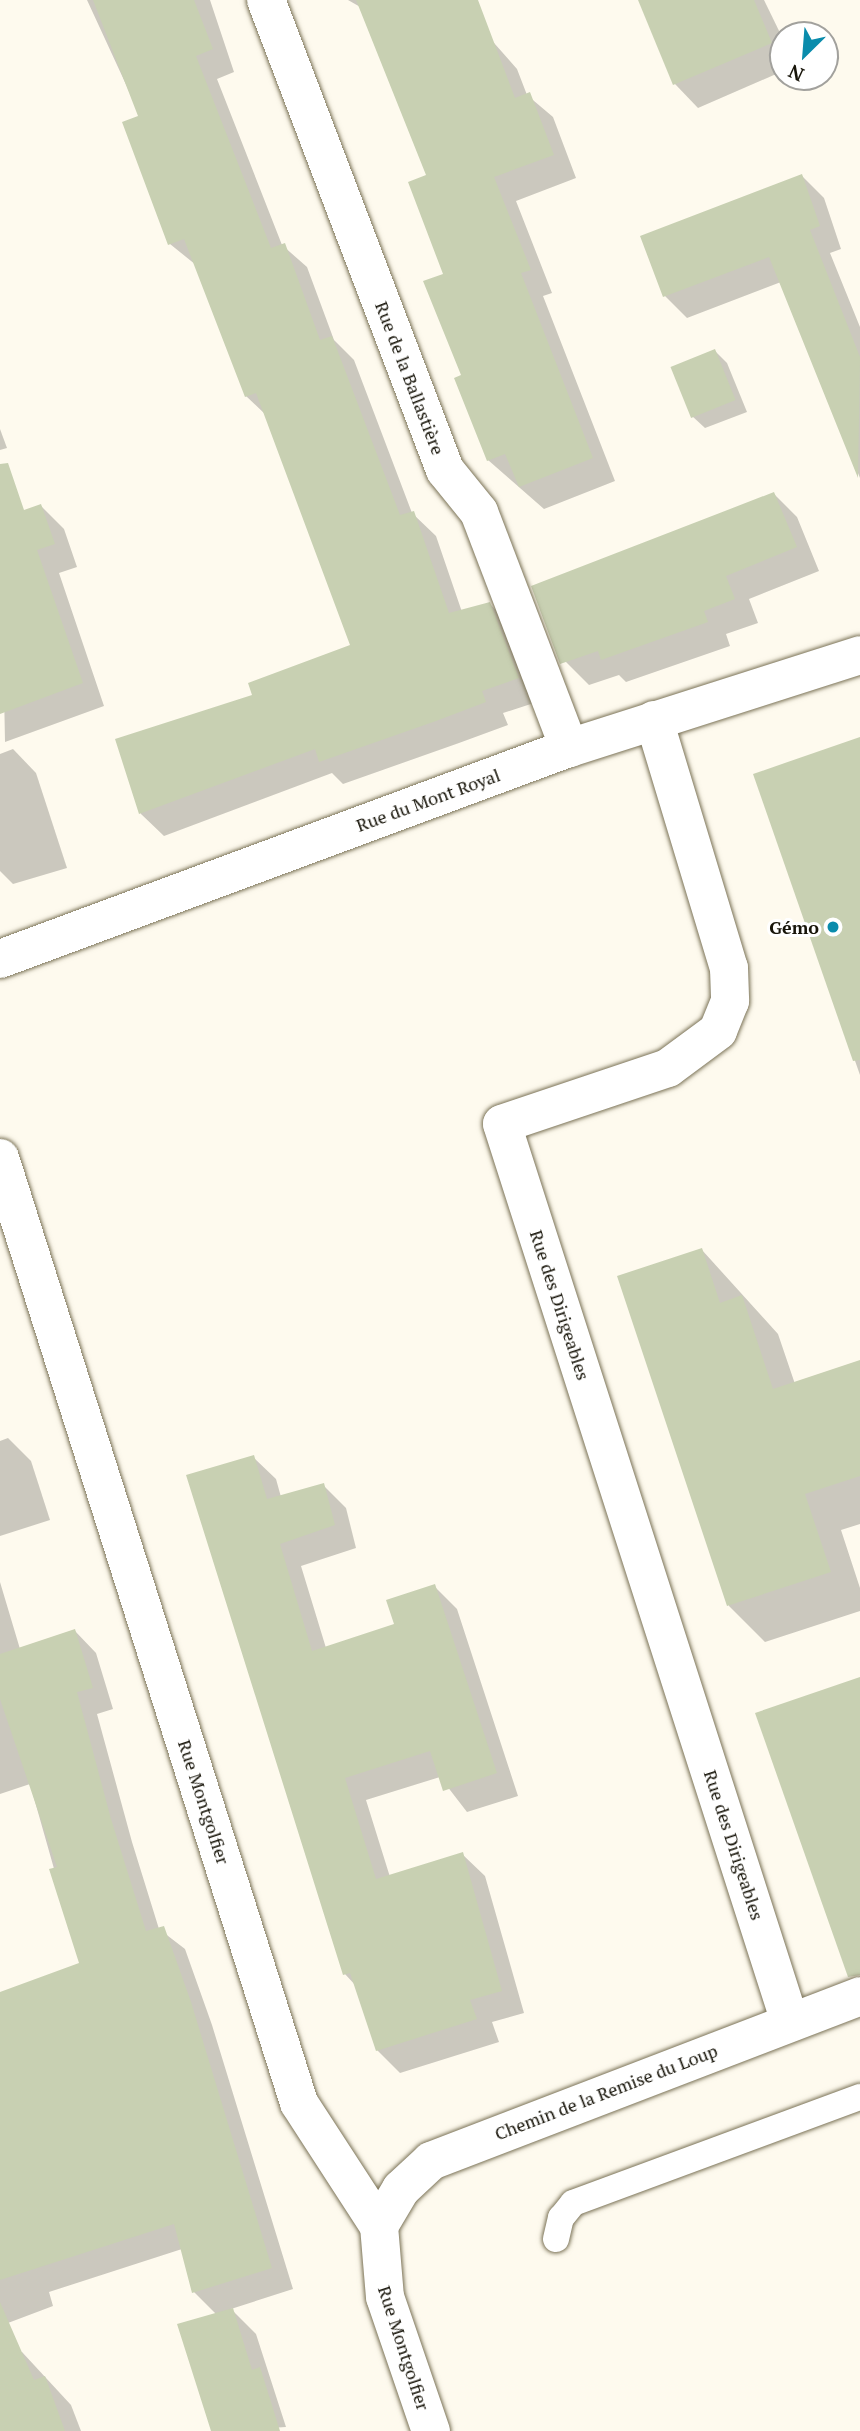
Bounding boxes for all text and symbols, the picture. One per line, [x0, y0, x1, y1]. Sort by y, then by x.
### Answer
north arrow [769, 21, 839, 91]
text: N [784, 59, 808, 88]
street label: Rue de la Ballastière [371, 298, 449, 458]
street label: Rue du Mont Royal [353, 764, 503, 836]
place label: Gémo [769, 916, 819, 938]
marker: Gémo [825, 919, 841, 935]
street label: Rue des Dirigeables [526, 1227, 594, 1383]
street label: Rue Montgolfier [174, 1737, 234, 1867]
street label: Rue des Dirigeables [700, 1767, 768, 1923]
street label: Chemin de la Remise du Loup [492, 2039, 720, 2145]
street label: Rue Montgolfier [374, 2283, 434, 2413]

